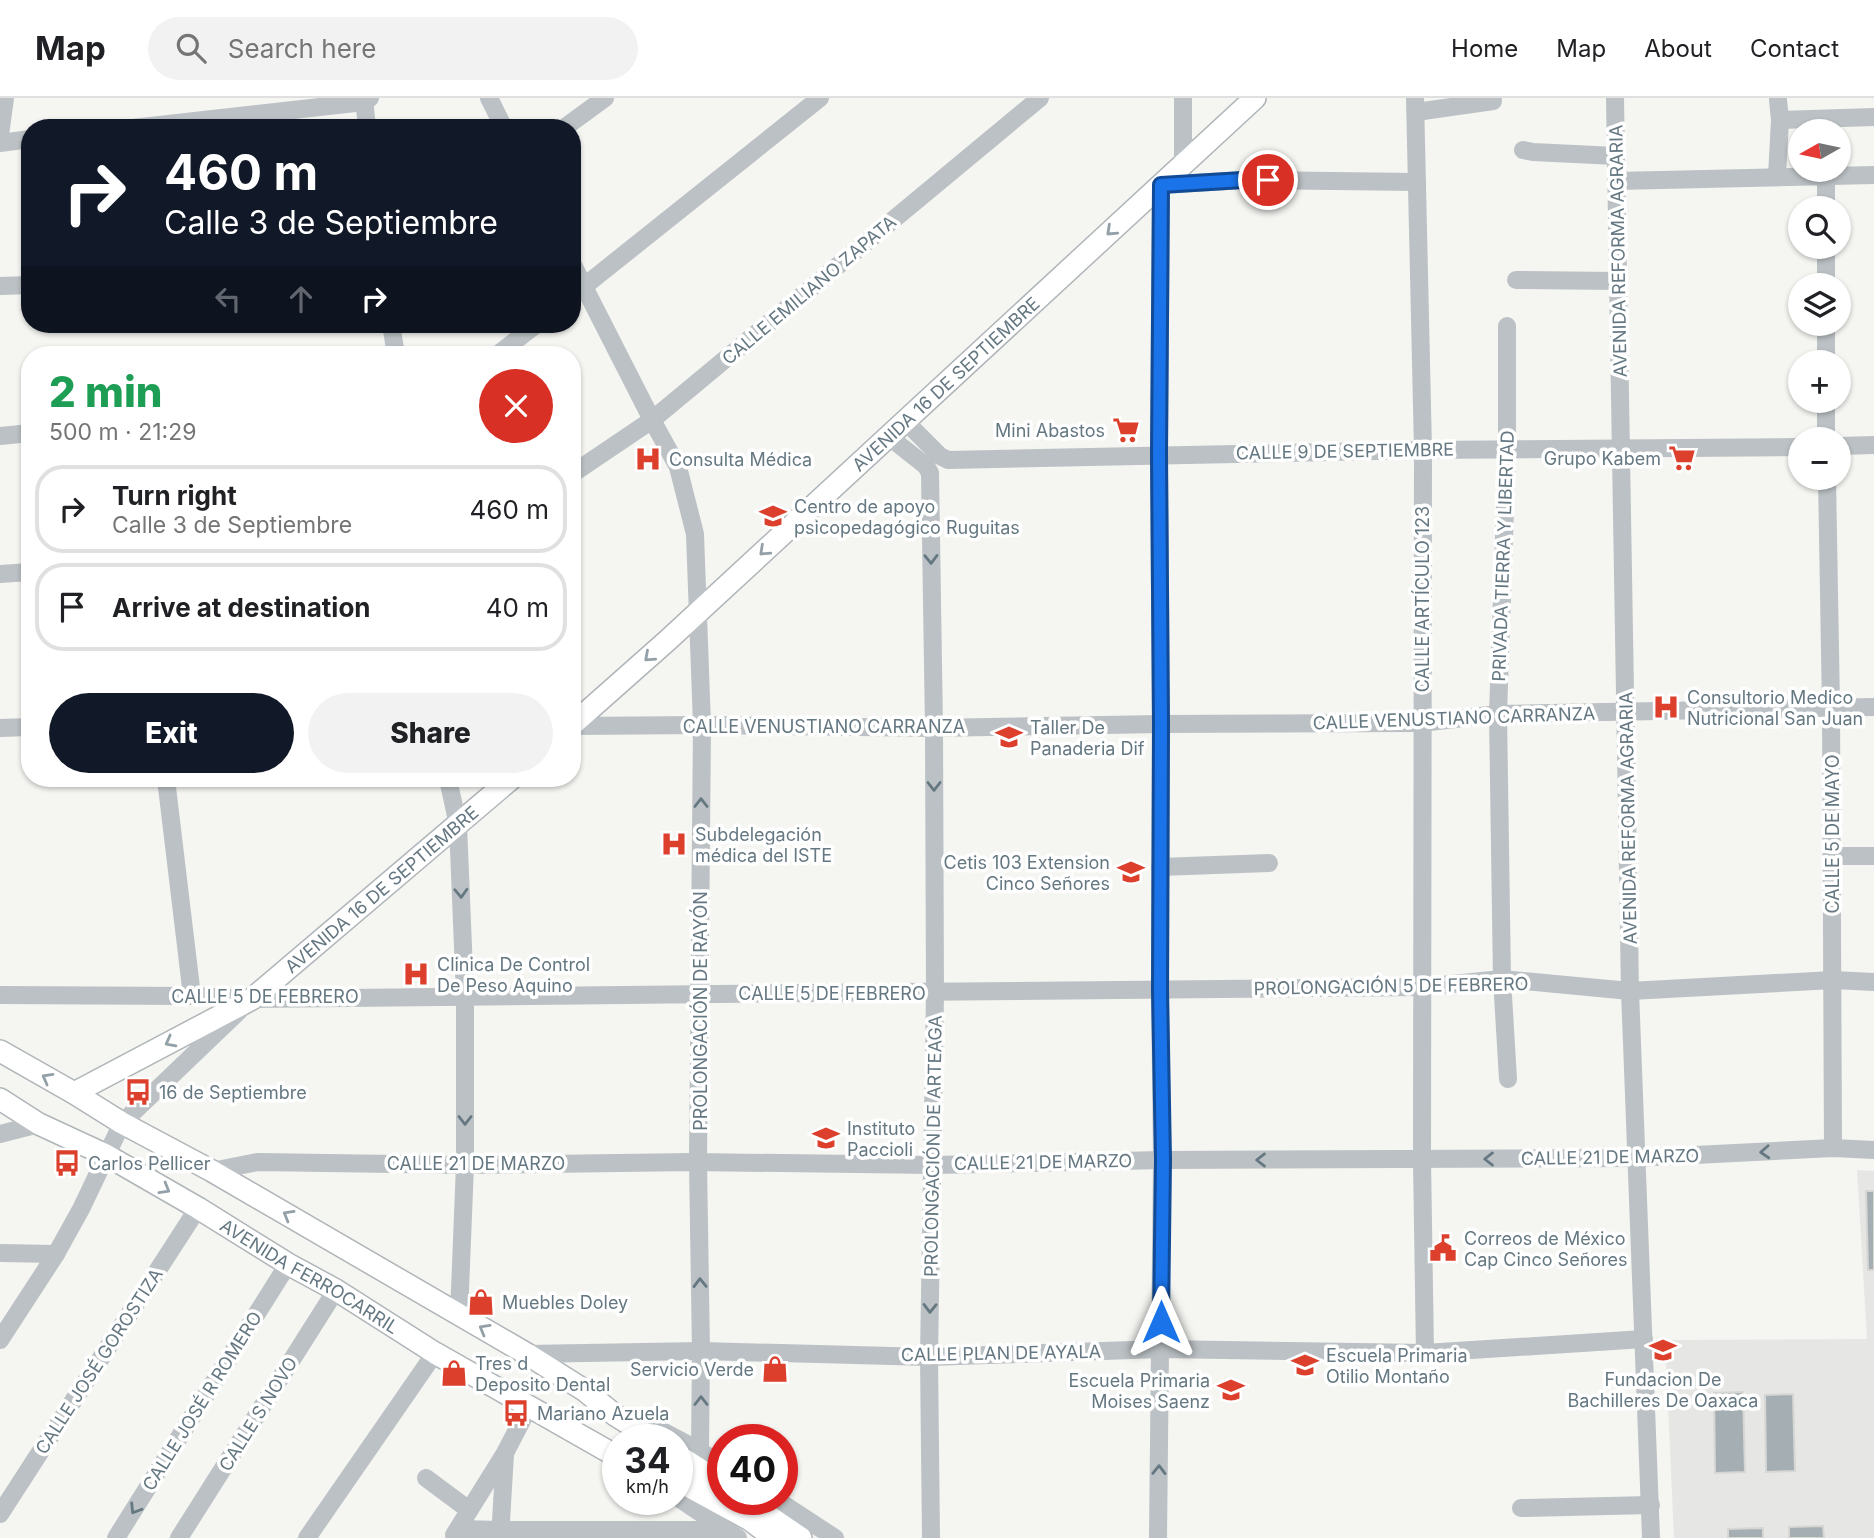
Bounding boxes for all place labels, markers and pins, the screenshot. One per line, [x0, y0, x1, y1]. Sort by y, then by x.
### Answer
pin [1238, 150, 1298, 210]
supermarket icon: Mini Abastos [1111, 415, 1141, 445]
place label: Mini Abastos [995, 420, 1105, 441]
supermarket icon: Grupo Kabem [1667, 443, 1697, 473]
hospital icon: Consulta Médica [633, 444, 663, 474]
place label: Grupo Kabem [1544, 448, 1661, 469]
place label: Consulta Médica [669, 449, 812, 470]
place label: Centro de apoyo psicopedagógico Ruguitas [794, 496, 1020, 538]
school or university icon: Centro de apoyo psicopedagógico Ruguitas [758, 501, 788, 531]
place label: Consultorio Medico Nutricional San Juan [1687, 687, 1863, 729]
hospital icon: Consultorio Medico Nutricional San Juan [1651, 692, 1681, 722]
place label: Taller De Panaderia Dif [1030, 717, 1145, 759]
school or university icon: Taller De Panaderia Dif [994, 722, 1024, 752]
place label: Subdelegación médica del ISTE [695, 824, 832, 866]
hospital icon: Subdelegación médica del ISTE [659, 829, 689, 859]
place label: Cetis 103 Extension Cinco Señores [944, 852, 1110, 894]
school or university icon: Cetis 103 Extension Cinco Señores [1116, 857, 1146, 887]
place label: Clinica De Control De Peso Aquino [437, 954, 590, 996]
hospital icon: Clinica De Control De Peso Aquino [401, 959, 431, 989]
bus stop icon: 16 de Septiembre [123, 1077, 153, 1107]
place label: 16 de Septiembre [159, 1082, 307, 1103]
place label: Instituto Paccioli [847, 1118, 915, 1160]
school or university icon: Instituto Paccioli [811, 1123, 841, 1153]
bus stop icon: Carlos Pellicer [52, 1148, 82, 1178]
place label: Carlos Pellicer [88, 1153, 211, 1174]
place label: Correos de México Cap Cinco Señores [1464, 1228, 1628, 1270]
public building icon: Correos de México Cap Cinco Señores [1428, 1233, 1458, 1263]
shop icon: Muebles Doley [466, 1287, 496, 1317]
place label: Muebles Doley [502, 1292, 628, 1313]
school or university icon: Fundacion De Bachilleres De Oaxaca [1648, 1335, 1678, 1365]
place label: Escuela Primaria Otilio Montaño [1326, 1345, 1468, 1387]
school or university icon: Escuela Primaria Otilio Montaño [1290, 1350, 1320, 1380]
place label: Tres d Deposito Dental [475, 1353, 610, 1395]
shop icon: Servicio Verde [760, 1354, 790, 1384]
shop icon: Tres d Deposito Dental [439, 1358, 469, 1388]
place label: Servicio Verde [630, 1359, 754, 1380]
place label: Fundacion De Bachilleres De Oaxaca [1568, 1369, 1758, 1411]
place label: Escuela Primaria Moises Saenz [1068, 1370, 1210, 1412]
school or university icon: Escuela Primaria Moises Saenz [1216, 1375, 1246, 1405]
bus stop icon: Mariano Azuela [501, 1398, 531, 1428]
place label: Mariano Azuela [537, 1403, 669, 1424]

